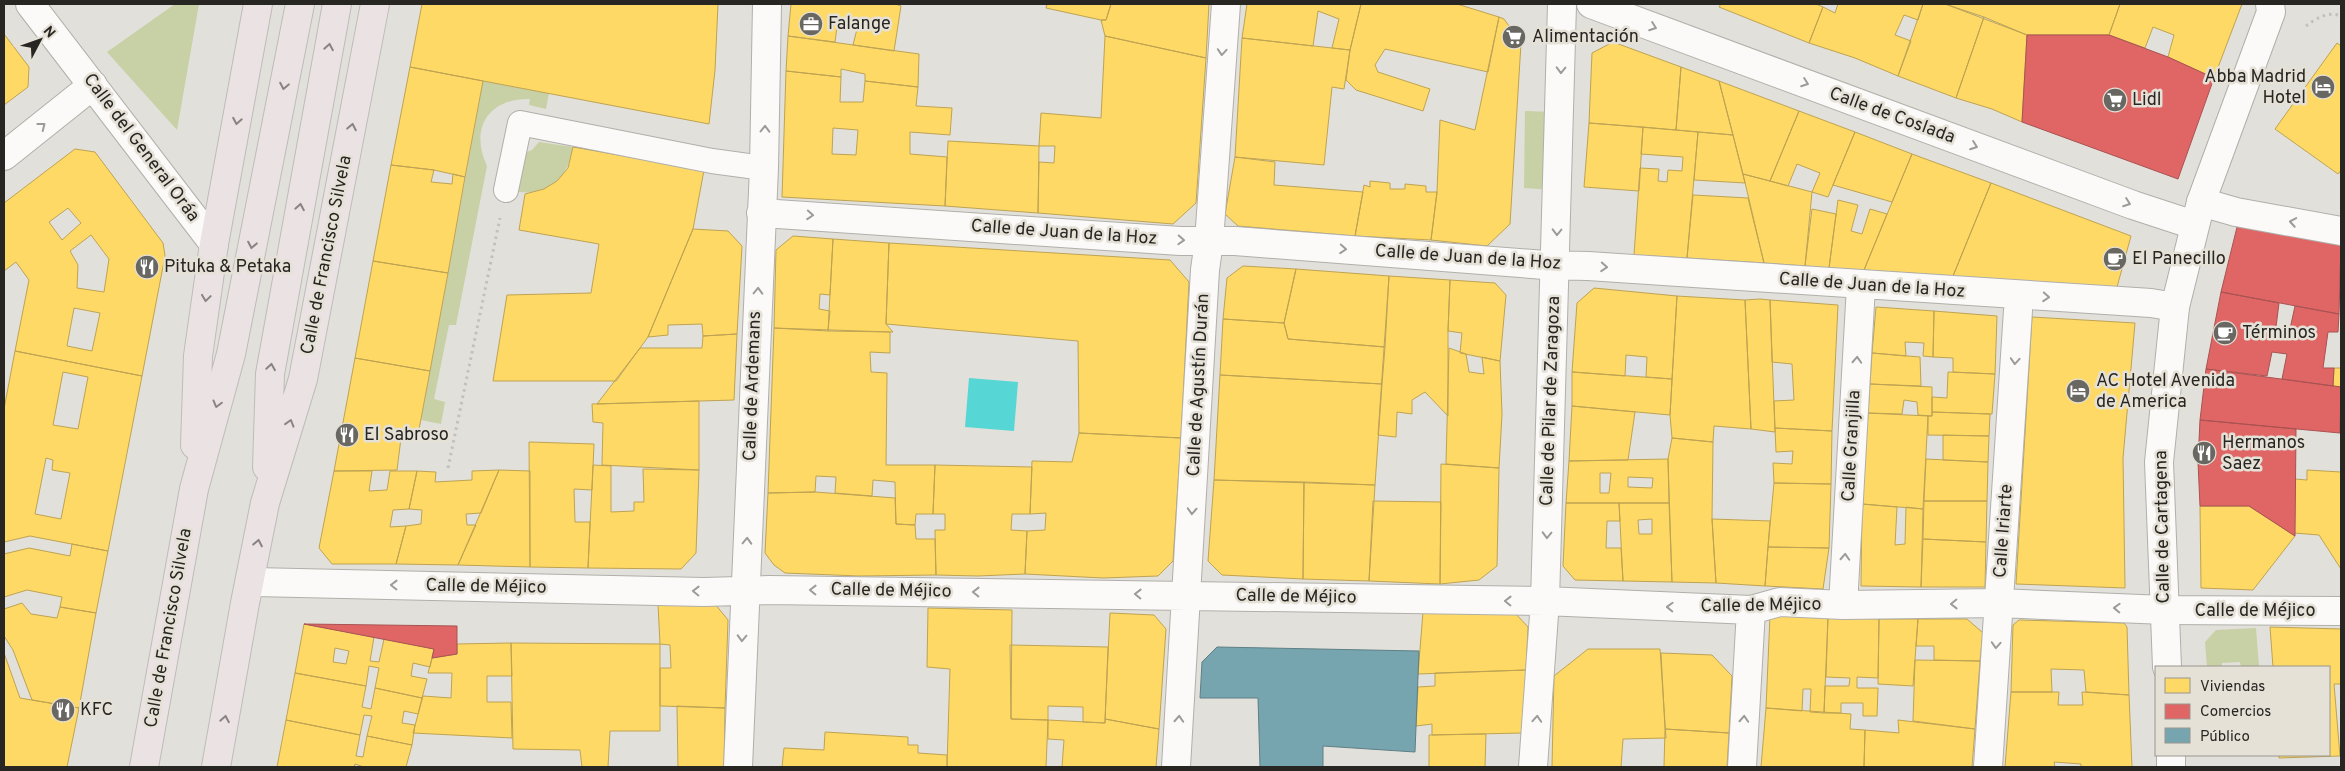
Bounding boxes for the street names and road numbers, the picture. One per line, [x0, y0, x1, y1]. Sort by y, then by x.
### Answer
street label: Calle del General Oráa [78, 69, 204, 227]
street label: Calle de Coslada [1826, 83, 1958, 149]
street label: Calle de Francisco Silvela [296, 154, 358, 356]
street label: Calle de Juan de la Hoz [970, 215, 1158, 251]
street label: Calle de Juan de la Hoz [1374, 240, 1562, 276]
street label: Calle de Juan de la Hoz [1778, 268, 1966, 304]
street label: Calle de Agustín Durán [1183, 293, 1215, 477]
street label: Calle de Pilar de Zaragoza [1536, 295, 1566, 507]
street label: Calle de Ardemans [739, 311, 767, 461]
street label: Calle Granjilla [1838, 390, 1866, 502]
street label: Calle de Cartagena [2150, 450, 2176, 604]
street label: Calle Iriarte [1989, 483, 2019, 579]
street label: Calle de Francisco Silvela [140, 526, 198, 730]
street label: Calle de Méjico [425, 574, 547, 600]
street label: Calle de Méjico [830, 578, 952, 604]
street label: Calle de Méjico [1235, 584, 1357, 610]
street label: Calle de Méjico [1700, 593, 1822, 619]
street label: Calle de Méjico [2194, 600, 2316, 623]

